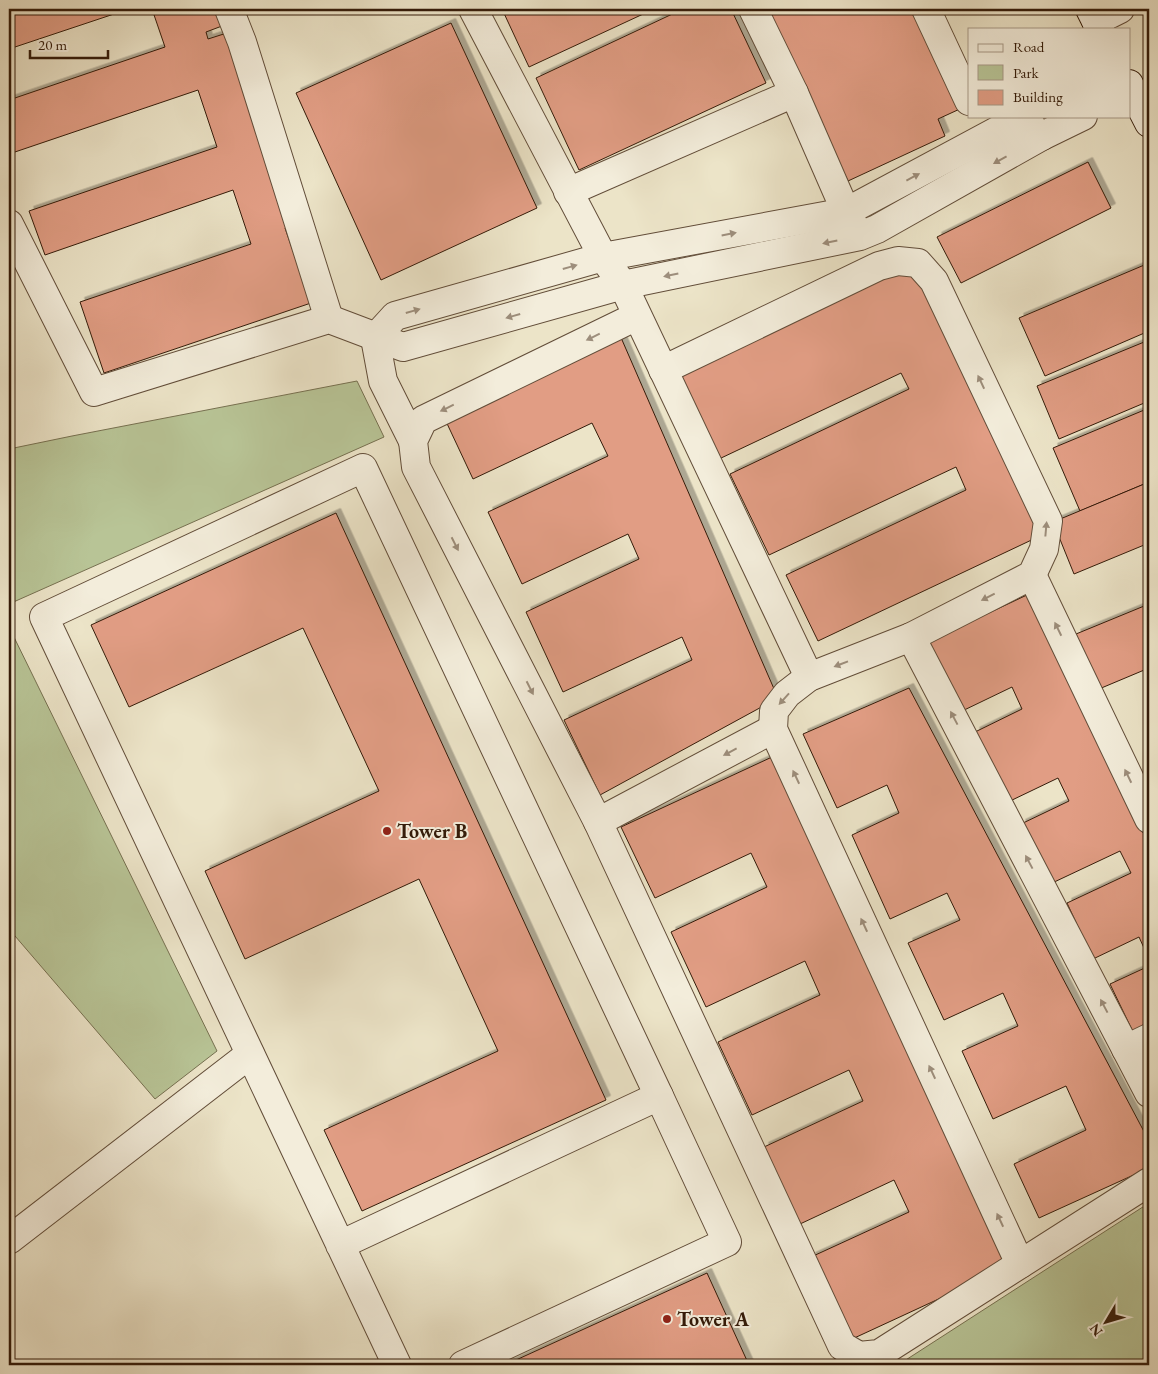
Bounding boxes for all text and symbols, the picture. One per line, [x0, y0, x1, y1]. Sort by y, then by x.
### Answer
scale bar [30, 28, 108, 60]
legend [968, 28, 1130, 118]
text: 20 m [38, 35, 67, 54]
text: Road [1013, 37, 1045, 56]
text: Park [1013, 63, 1040, 82]
text: Building [1013, 87, 1063, 106]
one-way arrow [992, 156, 1007, 164]
one-way arrow [906, 173, 920, 181]
one-way arrow [721, 229, 737, 237]
one-way arrow [822, 238, 837, 246]
one-way arrow [562, 262, 577, 270]
one-way arrow [663, 271, 678, 279]
one-way arrow [406, 306, 421, 314]
one-way arrow [506, 312, 521, 320]
one-way arrow [586, 333, 600, 341]
one-way arrow [977, 374, 986, 389]
one-way arrow [440, 405, 454, 413]
one-way arrow [1043, 521, 1051, 537]
one-way arrow [451, 537, 459, 551]
one-way arrow [981, 593, 996, 601]
one-way arrow [1054, 622, 1062, 636]
one-way arrow [834, 661, 848, 669]
one-way arrow [526, 681, 534, 696]
one-way arrow [778, 692, 789, 705]
one-way arrow [950, 711, 958, 725]
one-way arrow [723, 748, 738, 756]
one-way arrow [1124, 768, 1132, 783]
one-way arrow [791, 770, 799, 784]
place label: Tower B [397, 818, 467, 844]
marker: Tower B [381, 825, 393, 837]
one-way arrow [1025, 855, 1033, 869]
one-way arrow [859, 917, 868, 932]
one-way arrow [1100, 999, 1108, 1013]
one-way arrow [927, 1065, 935, 1079]
one-way arrow [995, 1213, 1003, 1227]
north arrow [1080, 1296, 1130, 1346]
place label: Tower A [677, 1306, 750, 1332]
marker: Tower A [661, 1313, 673, 1325]
text: N [1085, 1319, 1106, 1340]

